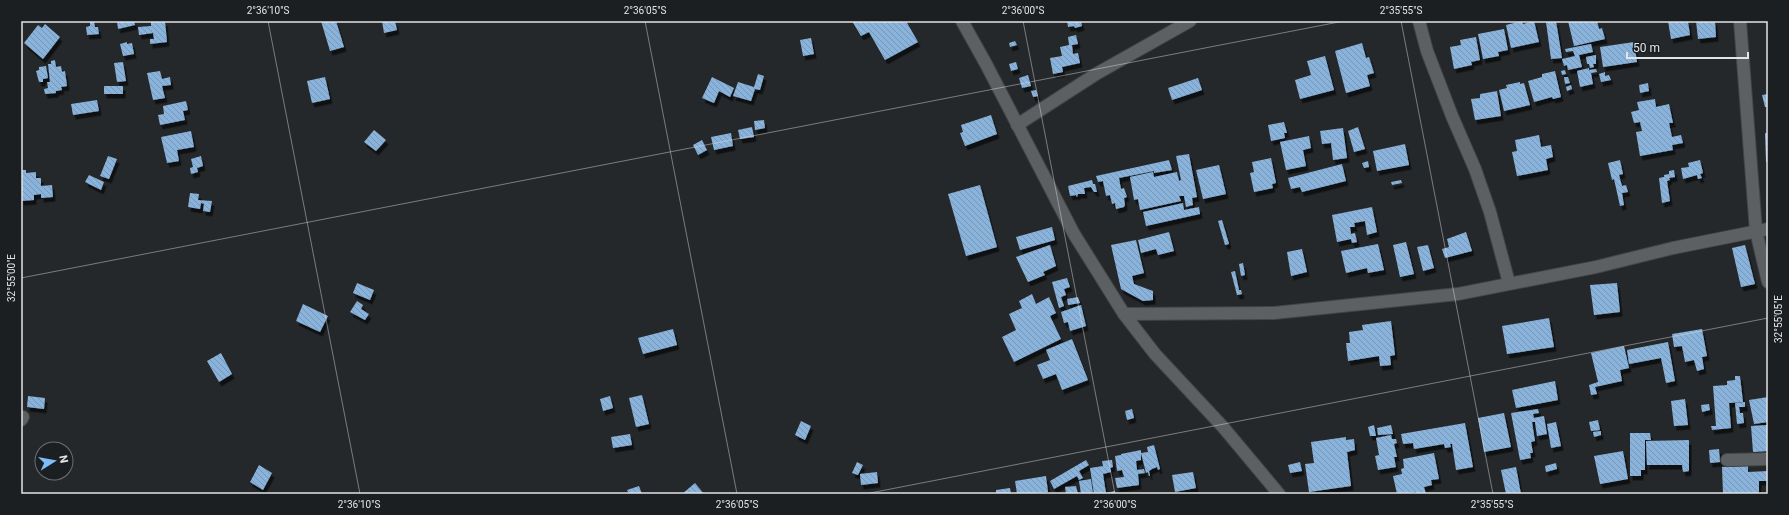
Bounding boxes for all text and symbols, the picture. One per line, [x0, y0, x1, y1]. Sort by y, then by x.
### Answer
text: 2°36'10"S [247, 5, 289, 16]
text: 2°36'05"S [624, 5, 666, 16]
text: 2°36'00"S [1002, 5, 1044, 16]
text: 2°35'55"S [1380, 5, 1422, 16]
scale bar [1627, 34, 1748, 60]
text: 50 m [1633, 41, 1660, 55]
text: 32°55'00"E [6, 254, 17, 302]
text: 32°55'05"E [1773, 295, 1784, 343]
north arrow [34, 441, 74, 481]
text: N [56, 454, 70, 464]
text: 2°36'10"S [338, 499, 380, 510]
text: 2°36'05"S [716, 499, 758, 510]
text: 2°36'00"S [1094, 499, 1136, 510]
text: 2°35'55"S [1471, 499, 1513, 510]

